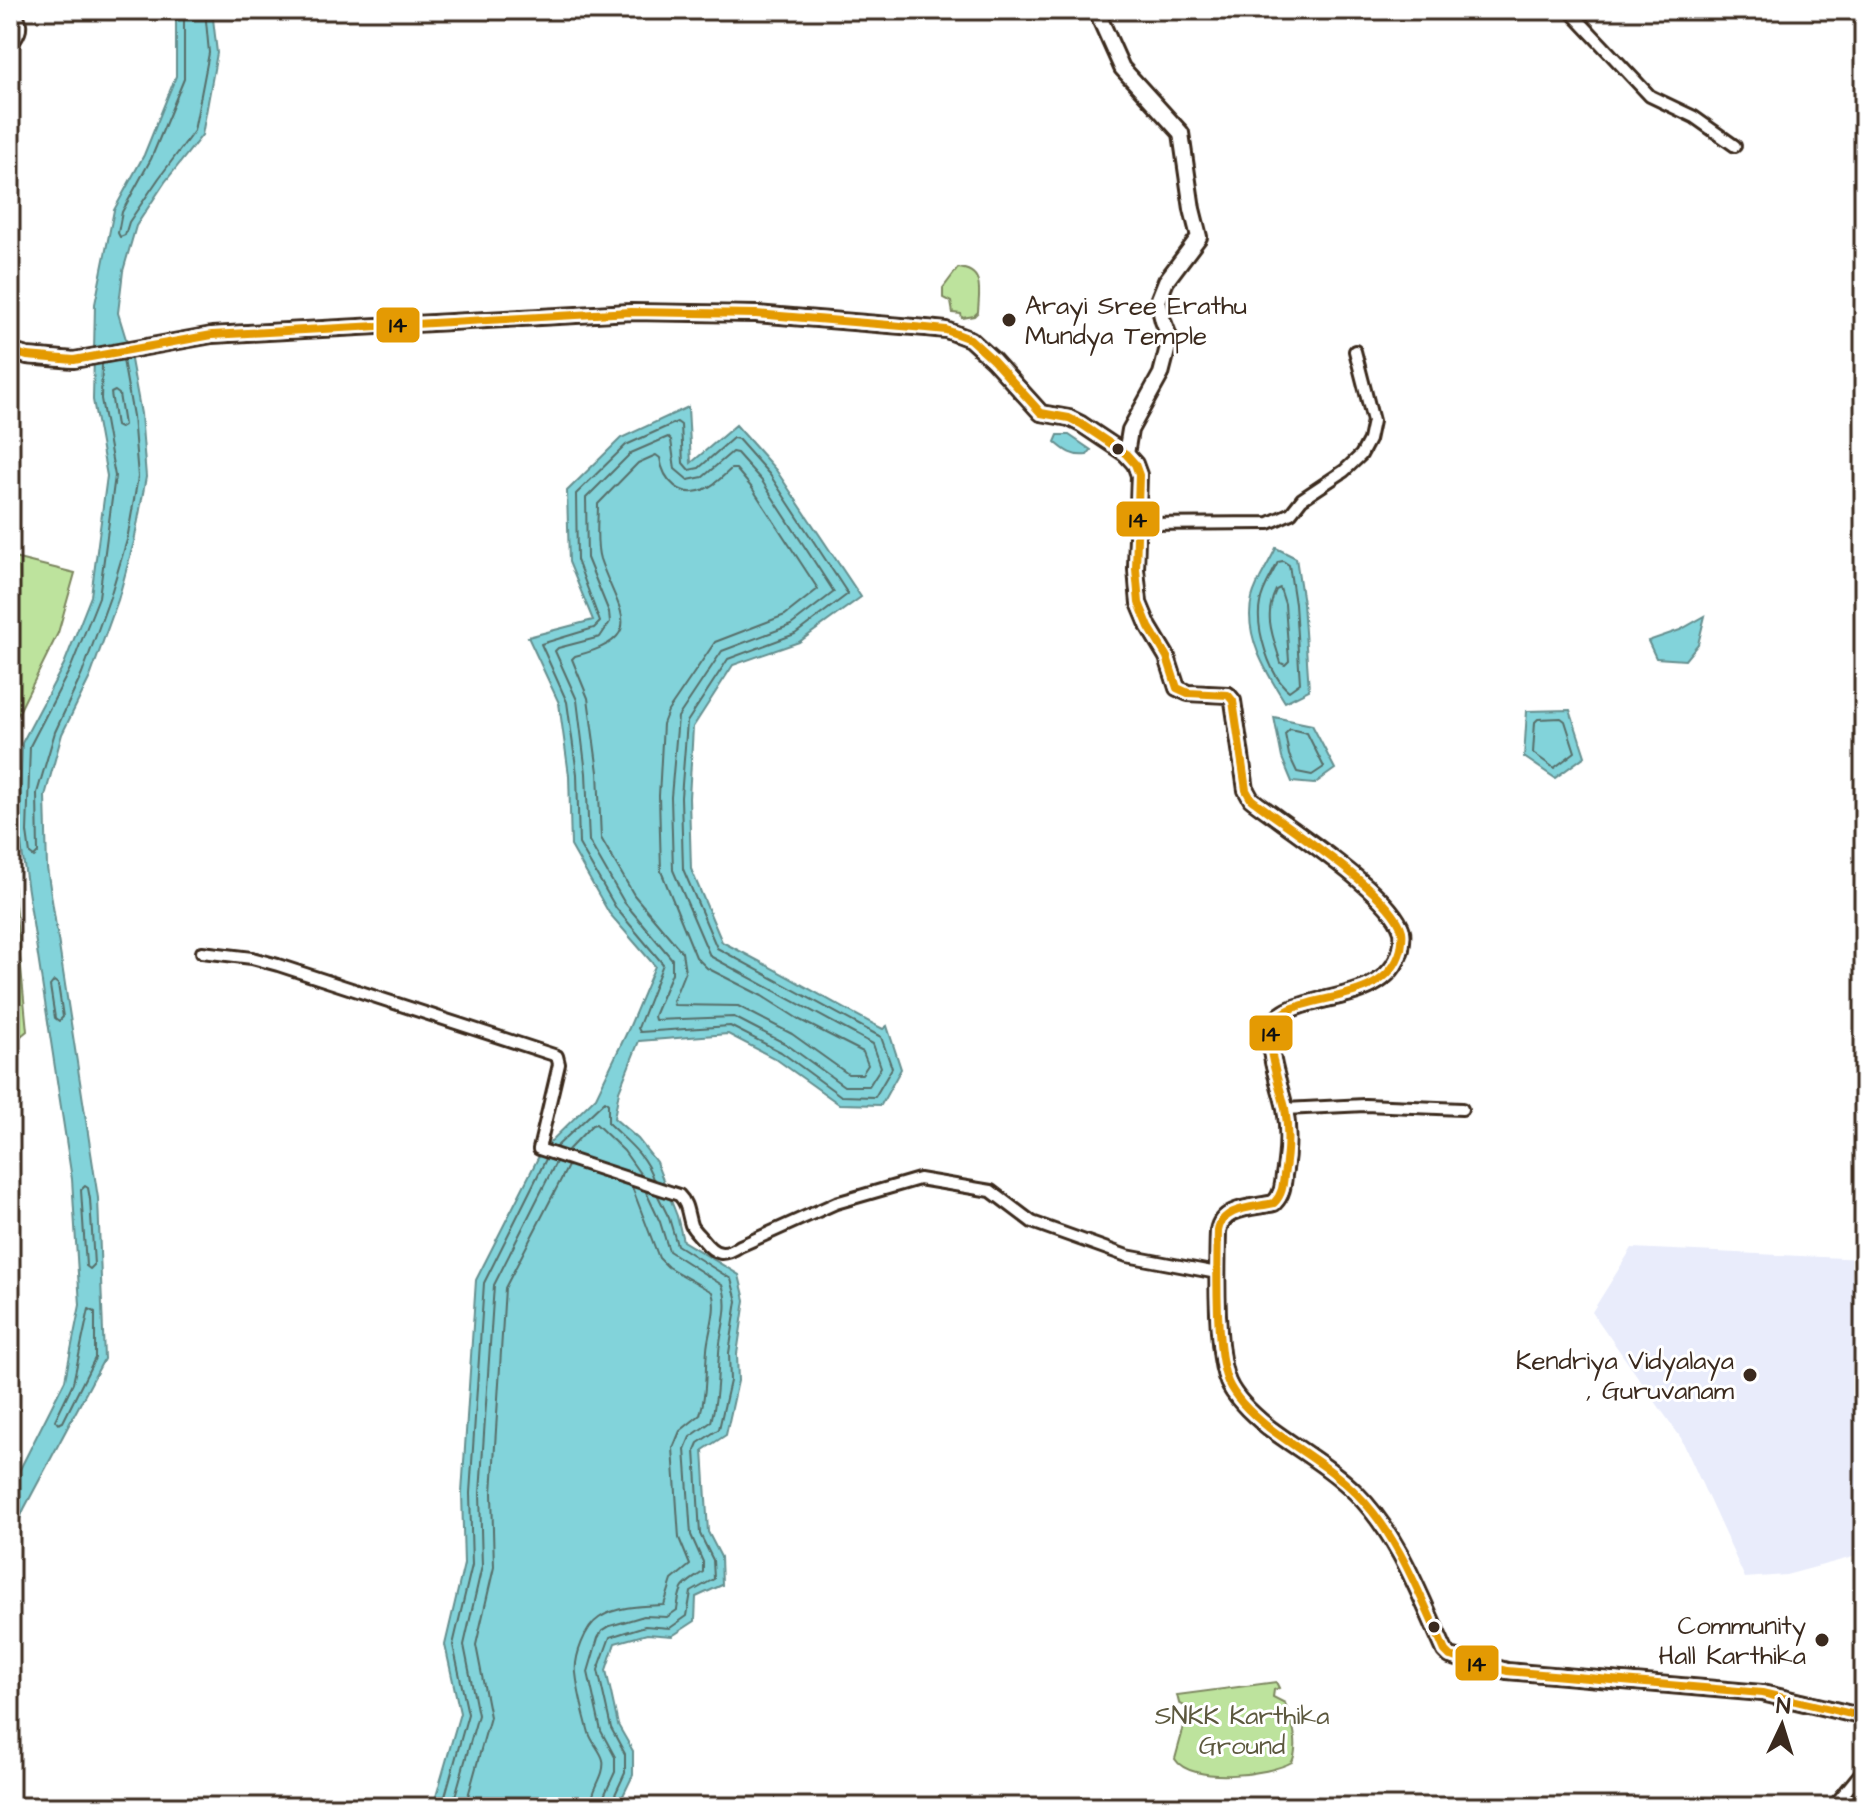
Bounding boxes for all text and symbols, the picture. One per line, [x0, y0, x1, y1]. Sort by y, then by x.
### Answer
place label: Arayi Sree Erathu Mundya Temple [1025, 288, 1247, 356]
line badge: 14 [375, 306, 421, 344]
text: 14 [389, 310, 408, 341]
marker: Arayi Sree Erathu Mundya Temple [1000, 311, 1018, 329]
unlabelled marker [1110, 441, 1126, 457]
line badge: 14 [1115, 500, 1161, 538]
text: 14 [1129, 505, 1148, 536]
line badge: 14 [1248, 1014, 1294, 1052]
text: 14 [1262, 1019, 1281, 1050]
place label: Kendriya Vidyalaya , Guruvanam [1516, 1343, 1735, 1409]
marker: Kendriya Vidyalaya , Guruvanam [1741, 1366, 1759, 1384]
place label: Community Hall Karthika [1659, 1608, 1806, 1674]
unlabelled marker [1426, 1619, 1442, 1635]
marker: Community Hall Karthika [1813, 1631, 1831, 1649]
line badge: 14 [1454, 1644, 1500, 1682]
text: 14 [1468, 1649, 1487, 1680]
north arrow [1742, 1685, 1822, 1765]
text: N [1775, 1691, 1791, 1723]
park label: SNKK Karthika Ground [1155, 1698, 1329, 1764]

